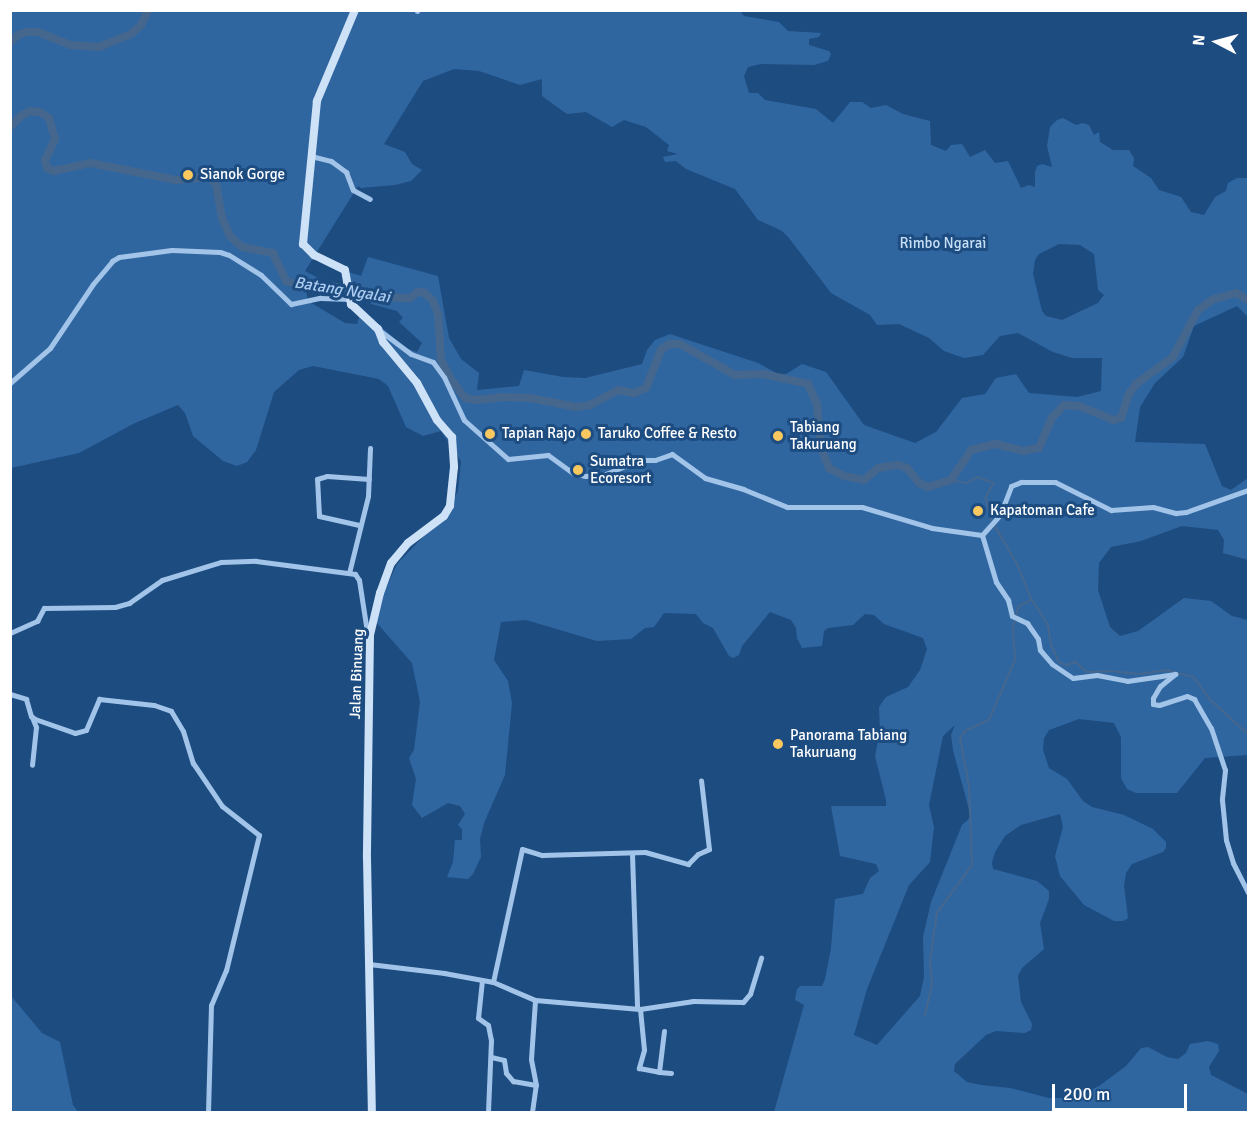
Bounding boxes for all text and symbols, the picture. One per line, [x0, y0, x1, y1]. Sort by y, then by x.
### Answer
north arrow [1187, 12, 1247, 72]
text: N [1189, 34, 1210, 47]
place label: Sianok Gorge [200, 166, 285, 184]
marker: Sianok Gorge [181, 168, 195, 182]
park label: Rimbo Ngarai [900, 235, 986, 253]
water label: Batang Ngalai [293, 273, 391, 307]
place label: Tabiang Takuruang [790, 418, 857, 453]
place label: Tapian Rajo [502, 425, 575, 443]
place label: Taruko Coffee & Resto [598, 425, 737, 443]
marker: Tapian Rajo [483, 427, 497, 441]
marker: Taruko Coffee & Resto [579, 427, 593, 441]
marker: Tabiang Takuruang [771, 429, 785, 443]
place label: Sumatra Ecoresort [590, 452, 651, 487]
marker: Sumatra Ecoresort [571, 463, 585, 477]
place label: Kapatoman Cafe [990, 502, 1095, 520]
marker: Kapatoman Cafe [971, 504, 985, 518]
street label: Jalan Binuang [346, 628, 368, 720]
place label: Panorama Tabiang Takuruang [790, 726, 907, 761]
marker: Panorama Tabiang Takuruang [771, 737, 785, 751]
scale bar [1055, 1072, 1190, 1110]
text: 200 m [1063, 1083, 1110, 1105]

